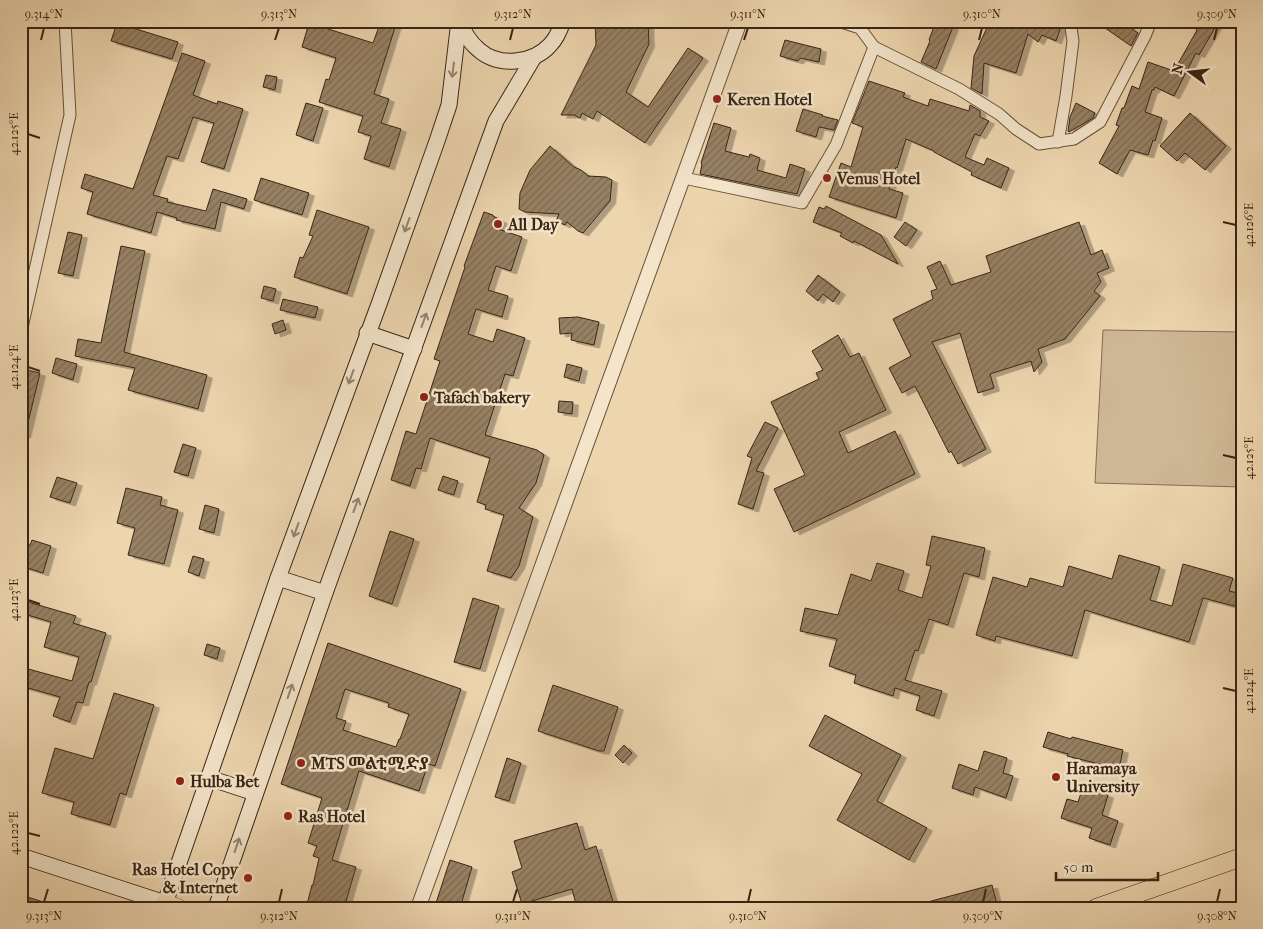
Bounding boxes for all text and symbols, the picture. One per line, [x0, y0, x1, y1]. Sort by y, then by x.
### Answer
text: 9.314°N [25, 7, 63, 21]
text: 9.313°N [261, 7, 297, 21]
text: 9.312°N [494, 7, 532, 21]
text: 9.311°N [730, 7, 766, 21]
text: 9.310°N [963, 7, 1001, 21]
text: 9.309°N [1197, 7, 1237, 21]
north arrow [1166, 48, 1216, 98]
one-way arrow [448, 61, 458, 77]
text: N [1168, 61, 1188, 76]
place label: Keren Hotel [727, 90, 813, 109]
marker: Keren Hotel [711, 93, 723, 105]
text: 42.125°E [7, 113, 21, 155]
place label: Venus Hotel [836, 169, 921, 188]
marker: Venus Hotel [821, 172, 833, 184]
text: 42.126°E [1242, 203, 1256, 247]
place label: All Day [507, 215, 560, 235]
one-way arrow [402, 217, 411, 232]
marker: All Day [492, 218, 504, 230]
one-way arrow [420, 313, 429, 328]
text: 42.124°E [7, 345, 21, 389]
one-way arrow [346, 369, 355, 385]
place label: Tafach bakery [433, 388, 531, 408]
marker: Tafach bakery [418, 391, 430, 403]
text: 42.125°E [1242, 437, 1256, 479]
one-way arrow [352, 498, 361, 514]
one-way arrow [291, 522, 300, 537]
text: 42.123°E [7, 579, 21, 621]
text: 42.124°E [1242, 669, 1256, 713]
one-way arrow [286, 684, 295, 700]
place label: MTS መልቲሚድያ [310, 754, 429, 773]
marker: MTS መልቲሚድያ [295, 757, 307, 769]
place label: Haramaya University [1065, 759, 1141, 797]
marker: Haramaya University [1050, 771, 1062, 783]
place label: Hulba Bet [190, 772, 259, 791]
marker: Hulba Bet [174, 775, 186, 787]
place label: Ras Hotel [298, 807, 366, 826]
marker: Ras Hotel [282, 810, 294, 822]
text: 42.122°E [7, 811, 21, 855]
one-way arrow [233, 838, 242, 853]
scale bar [1056, 849, 1158, 881]
text: 50 m [1063, 858, 1094, 876]
place label: Ras Hotel Copy & Internet [132, 860, 239, 897]
marker: Ras Hotel Copy & Internet [242, 872, 254, 884]
text: 9.313°N [26, 909, 62, 923]
text: 9.312°N [260, 909, 298, 923]
text: 9.311°N [495, 909, 531, 923]
text: 9.310°N [729, 909, 767, 923]
text: 9.309°N [963, 909, 1003, 923]
text: 9.308°N [1197, 909, 1237, 923]

